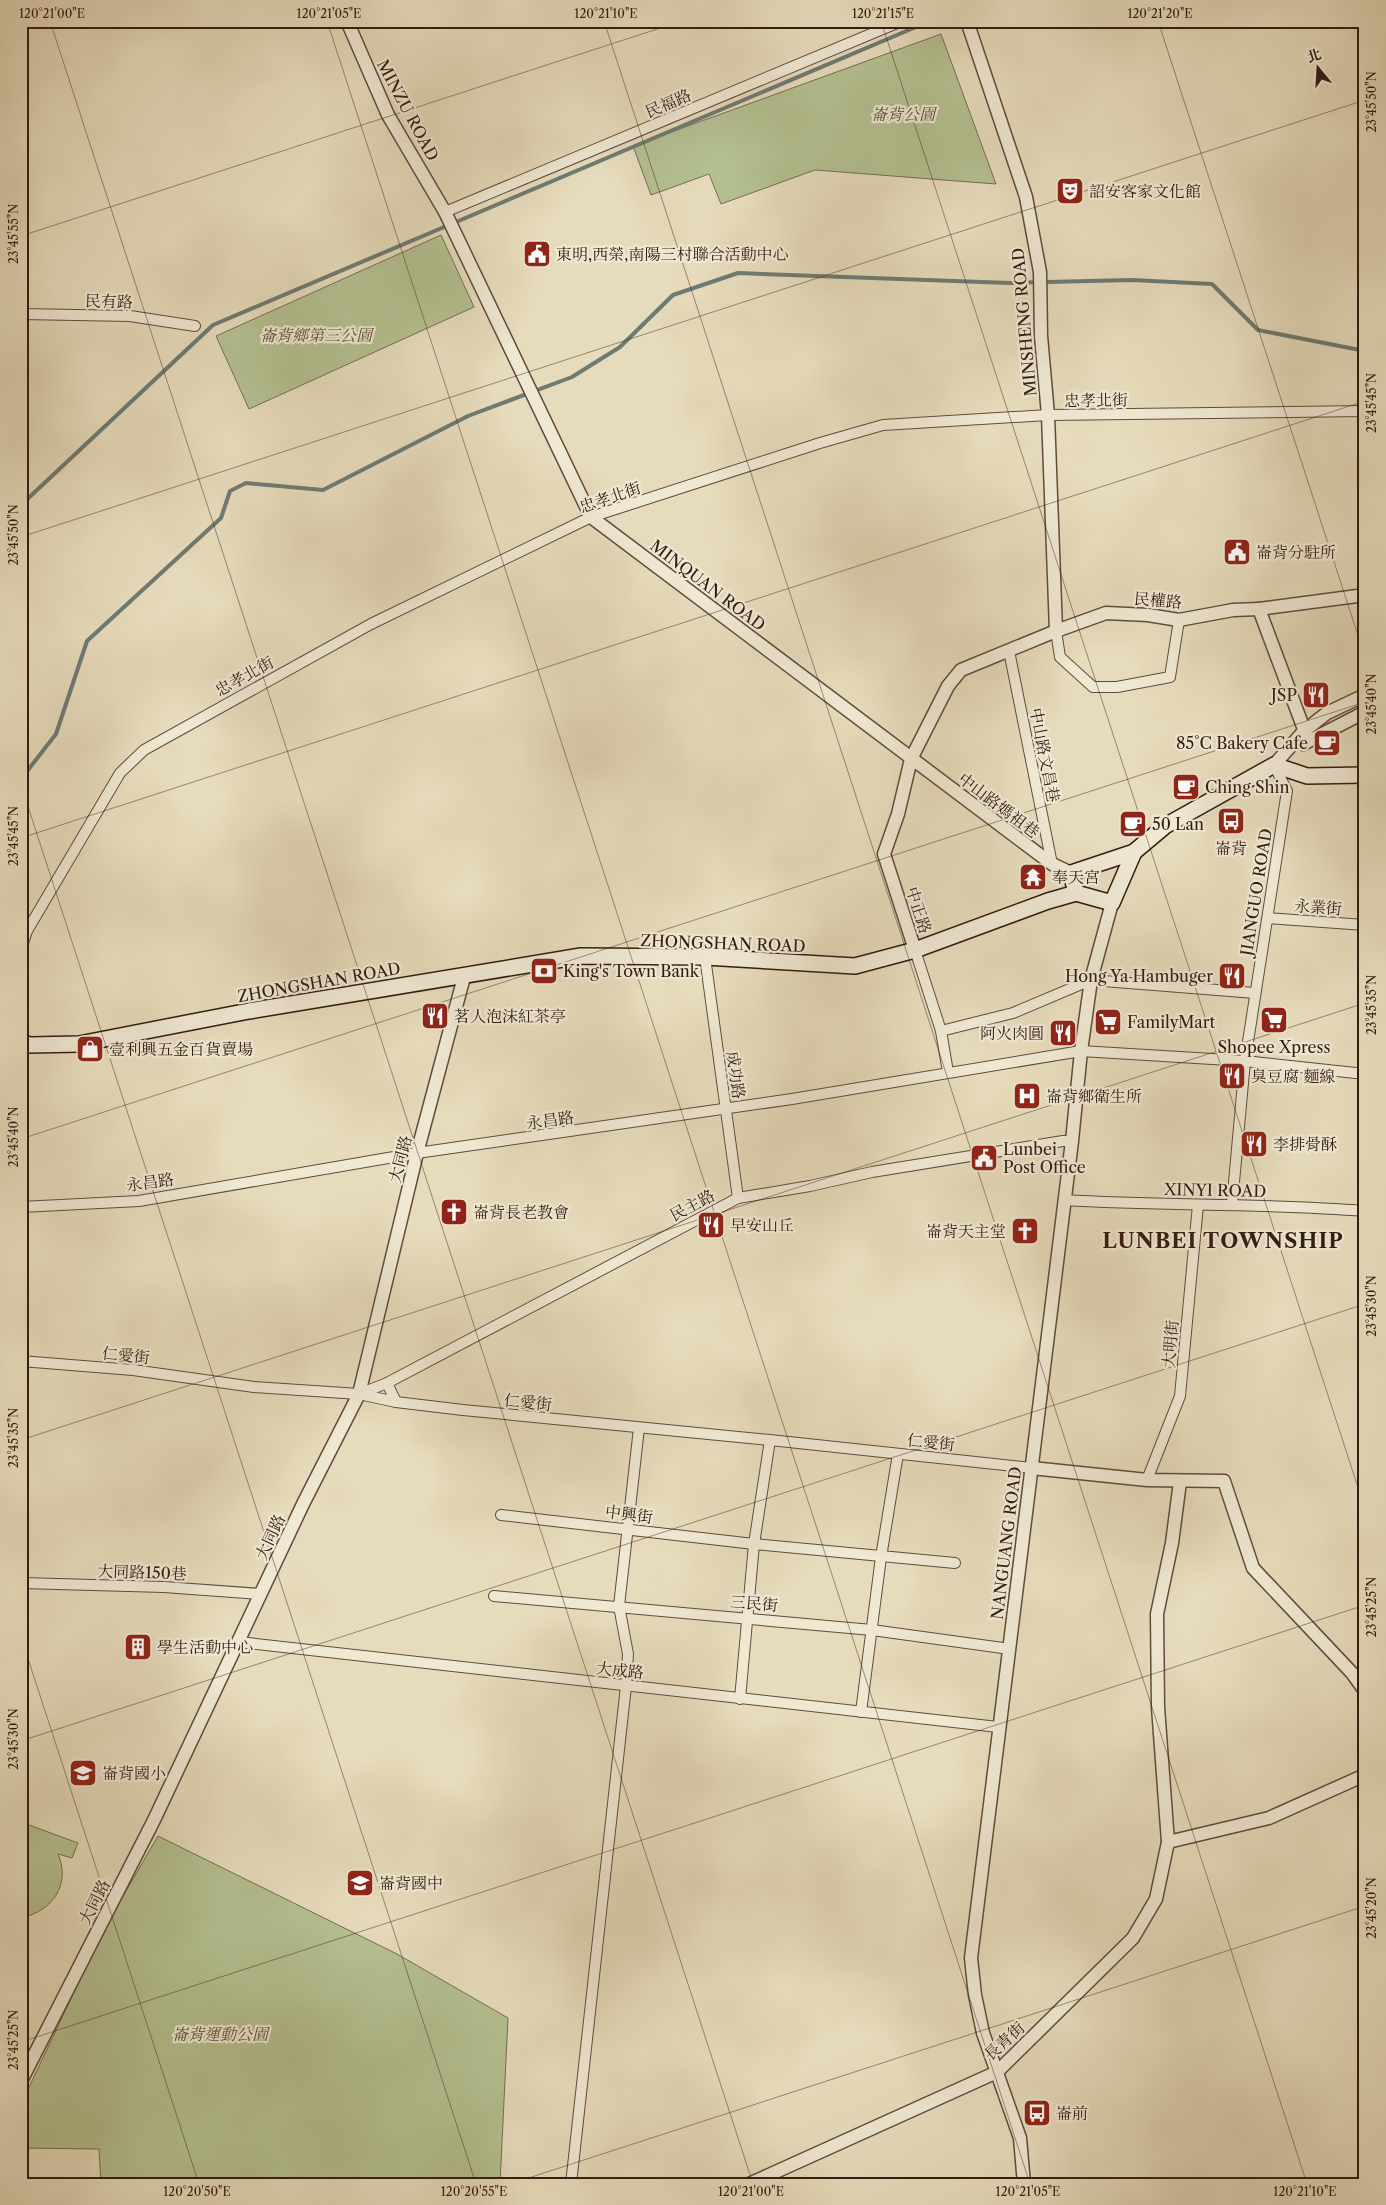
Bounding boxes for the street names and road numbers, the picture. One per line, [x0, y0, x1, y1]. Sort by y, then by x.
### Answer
street label: MINZU ROAD [373, 56, 443, 164]
street label: 民福路 [642, 84, 694, 122]
street label: MINSHENG ROAD [1008, 247, 1040, 397]
street label: 民有路 [85, 290, 133, 312]
street label: 忠孝北街 [1064, 389, 1128, 411]
street label: 忠孝北街 [576, 477, 644, 517]
street label: MINQUAN ROAD [647, 535, 769, 635]
street label: 民權路 [1133, 588, 1183, 612]
street label: 忠孝北街 [211, 652, 277, 700]
street label: 中山路文昌巷 [1026, 706, 1064, 804]
street label: 中山路媽祖巷 [955, 768, 1043, 842]
street label: JIANGUO ROAD [1236, 827, 1276, 960]
street label: 中正路 [902, 884, 936, 936]
street label: 永業街 [1293, 895, 1343, 919]
street label: ZHONGSHAN ROAD [640, 930, 806, 956]
street label: ZHONGSHAN ROAD [236, 958, 402, 1006]
street label: 成功路 [723, 1050, 749, 1100]
street label: 永昌路 [525, 1107, 575, 1133]
street label: 大同路 [384, 1133, 416, 1185]
street label: 永昌路 [125, 1169, 175, 1195]
street label: XINYI ROAD [1163, 1179, 1266, 1201]
street label: 民主路 [666, 1185, 718, 1225]
street label: 大明街 [1158, 1319, 1182, 1369]
street label: 仁愛街 [101, 1343, 151, 1367]
street label: 仁愛街 [503, 1390, 553, 1414]
street label: 仁愛街 [906, 1430, 956, 1454]
street label: NANGUANG ROAD [987, 1465, 1025, 1621]
street label: 中興街 [604, 1501, 654, 1527]
street label: 大同路 [251, 1511, 289, 1563]
street label: 大同路150巷 [97, 1560, 187, 1584]
street label: 三民街 [729, 1591, 779, 1615]
street label: 大成路 [595, 1658, 645, 1682]
street label: 大同路 [74, 1876, 114, 1928]
street label: 長青街 [979, 2018, 1029, 2064]

